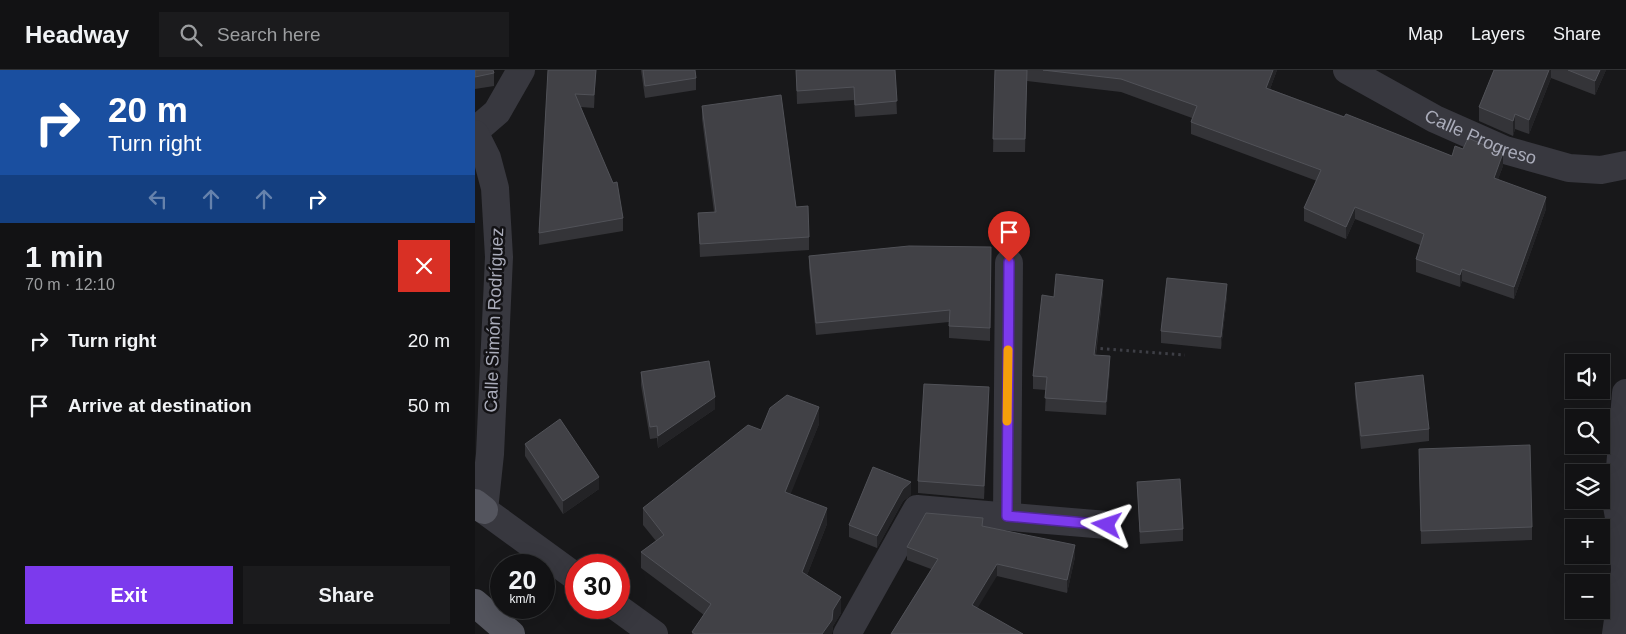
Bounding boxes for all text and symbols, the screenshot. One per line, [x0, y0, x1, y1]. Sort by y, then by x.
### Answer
search box [159, 12, 509, 57]
text: Headway [25, 21, 129, 48]
icon: search [177, 21, 205, 49]
text: Search here [217, 24, 321, 45]
text: Map [1408, 24, 1443, 44]
text: Layers [1471, 24, 1525, 44]
text: Share [1553, 24, 1601, 44]
icon: right [25, 90, 90, 155]
text: 20 m [108, 90, 188, 129]
street label: Calle Progreso [1421, 105, 1539, 168]
text: Turn right [108, 131, 201, 156]
icon: left [144, 185, 172, 213]
icon: ahead [197, 185, 225, 213]
icon: ahead [250, 185, 278, 213]
icon: right [303, 185, 331, 213]
pin [988, 211, 1030, 262]
icon: arrive [995, 218, 1023, 246]
street label: Calle Simón Rodríguez [481, 227, 507, 413]
text: 1 min [25, 240, 103, 273]
button: close [398, 240, 450, 292]
text: 70 m · 12:10 [25, 276, 115, 293]
icon: right [25, 327, 53, 355]
text: Turn right [68, 330, 156, 351]
text: 20 m [408, 330, 450, 351]
map controls [1565, 354, 1610, 619]
button: sound [1565, 354, 1610, 399]
icon: arrive [25, 392, 53, 420]
text: Arrive at destination [68, 395, 252, 416]
text: 50 m [408, 395, 450, 416]
button: search [1565, 409, 1610, 454]
button: layers [1565, 464, 1610, 509]
position arrow [1080, 498, 1132, 550]
button: + [1565, 519, 1610, 564]
speed limit sign: 30 [565, 554, 630, 619]
button: Exit [25, 566, 233, 624]
button: Share [243, 566, 450, 624]
text: 20 [509, 566, 536, 594]
button: − [1565, 574, 1610, 619]
text: km/h [509, 592, 536, 606]

